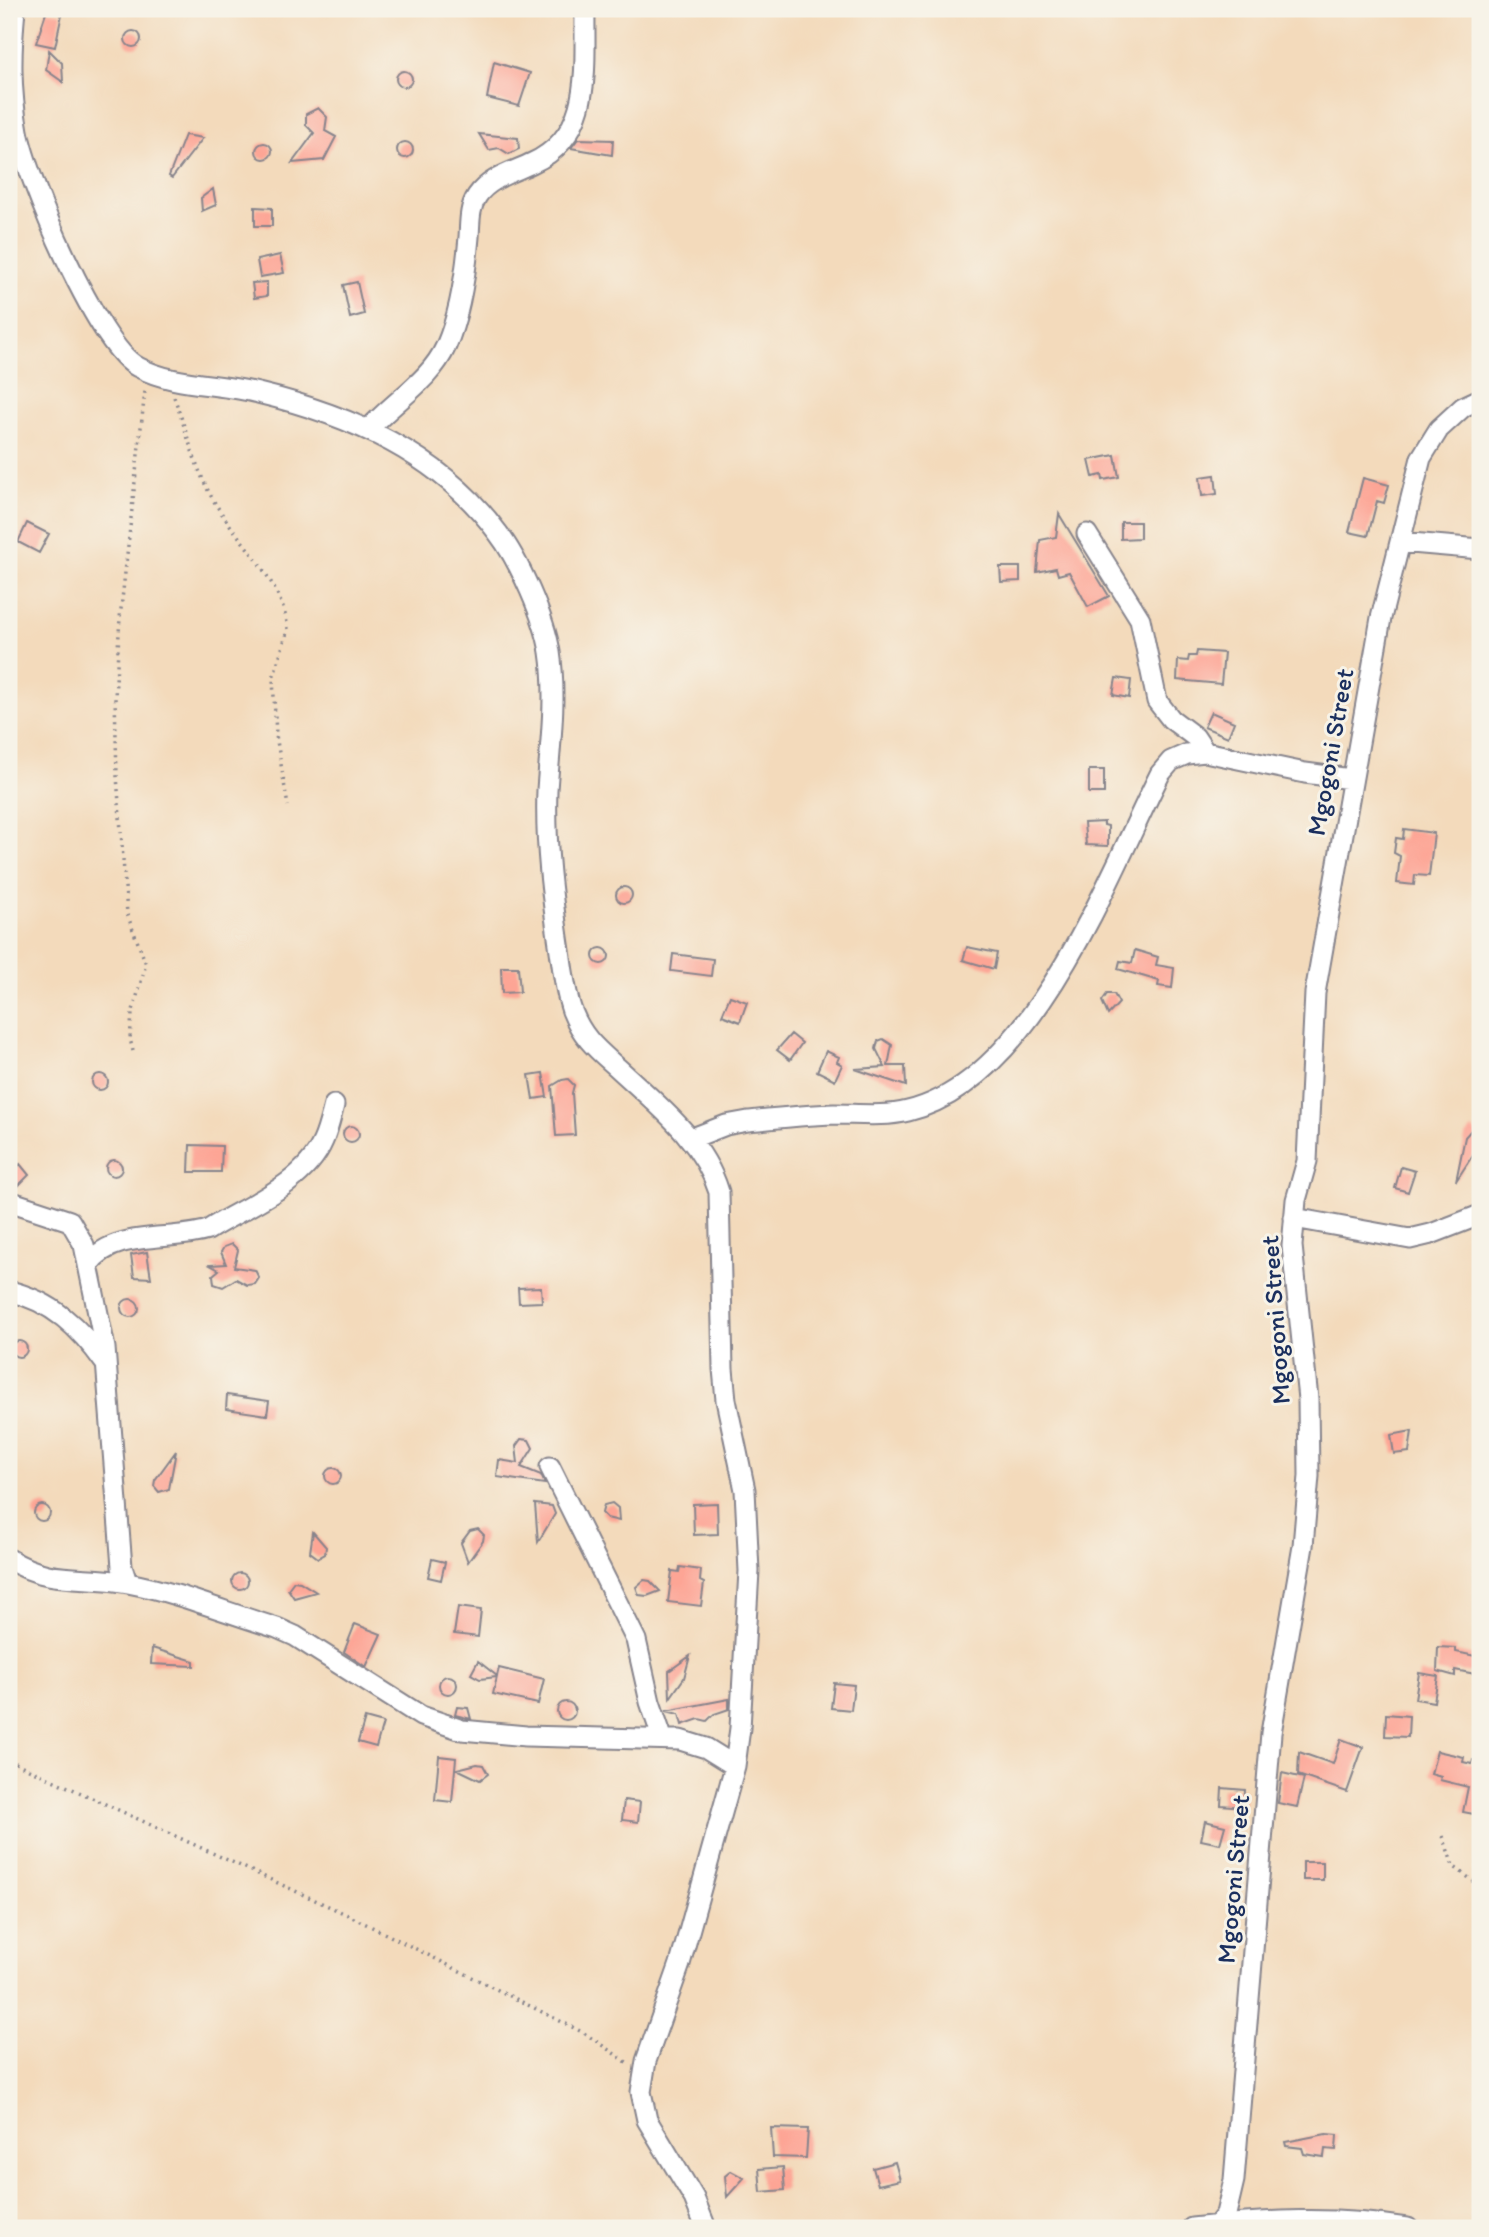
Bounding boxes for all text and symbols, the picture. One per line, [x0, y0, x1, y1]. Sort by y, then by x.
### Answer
street label: Mgogoni Street [1300, 666, 1361, 838]
street label: Mgogoni Street [1253, 1234, 1297, 1406]
street label: Mgogoni Street [1210, 1793, 1256, 1965]

